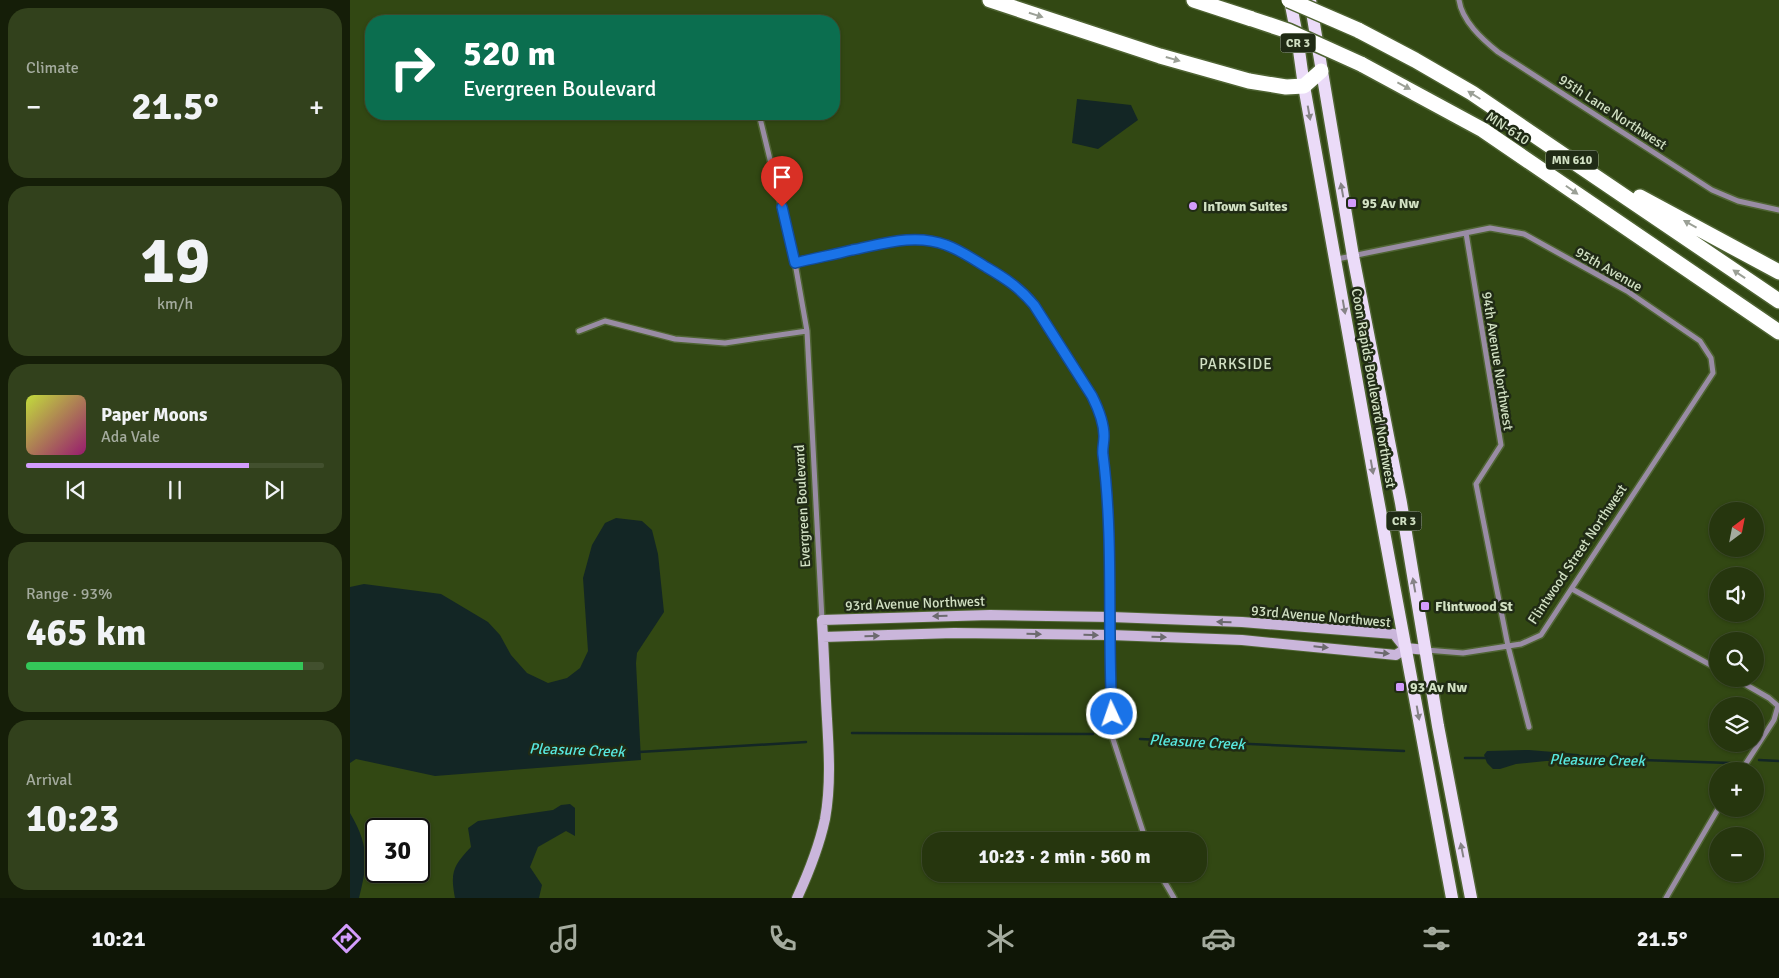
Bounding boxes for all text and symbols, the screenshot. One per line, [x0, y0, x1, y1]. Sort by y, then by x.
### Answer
one-way arrow [1029, 12, 1044, 19]
text: 520 m [463, 32, 556, 75]
road number: CR 3 [1280, 34, 1316, 52]
icon: right [380, 35, 445, 100]
one-way arrow [1165, 56, 1180, 64]
text: Climate [26, 58, 79, 78]
street label: 95th Lane Northwest [1556, 71, 1670, 154]
text: Evergreen Boulevard [463, 75, 656, 102]
one-way arrow [1397, 82, 1411, 90]
text: 21.5° [131, 83, 219, 130]
text: − [26, 90, 41, 124]
text: + [309, 90, 324, 124]
one-way arrow [1467, 90, 1480, 99]
one-way arrow [1306, 105, 1314, 121]
street label: MN-610 [1483, 108, 1533, 149]
road number: MN 610 [1546, 150, 1598, 170]
pin [761, 156, 803, 207]
icon: arrive [768, 163, 796, 191]
one-way arrow [1337, 182, 1345, 198]
one-way arrow [1565, 185, 1578, 195]
place label: 95 Av Nw [1362, 195, 1419, 212]
marker: 95 Av Nw [1346, 197, 1358, 209]
place label: InTown Suites [1203, 198, 1287, 215]
marker: InTown Suites [1187, 200, 1199, 212]
one-way arrow [1683, 220, 1697, 228]
text: 19 [140, 221, 210, 301]
street label: 95th Avenue [1572, 243, 1645, 295]
one-way arrow [1732, 269, 1745, 279]
street label: Coon Rapids Boulevard Northwest [1348, 287, 1399, 489]
street label: 94th Avenue Northwest [1478, 291, 1517, 432]
text: km/h [157, 294, 193, 314]
one-way arrow [1341, 300, 1349, 316]
district label: PARKSIDE [1199, 355, 1273, 373]
text: Paper Moons [101, 403, 207, 427]
text: Ada Vale [101, 427, 160, 447]
street label: Evergreen Boulevard [791, 444, 814, 568]
one-way arrow [1369, 460, 1377, 476]
icon: previous [62, 476, 90, 504]
icon: pause [161, 476, 189, 504]
icon: next [260, 476, 288, 504]
street label: Flintwood Street Northwest [1524, 481, 1631, 627]
north arrow [1709, 502, 1764, 558]
map controls [1709, 502, 1764, 882]
road number: CR 3 [1386, 512, 1422, 530]
button: sound [1709, 567, 1764, 622]
one-way arrow [1410, 576, 1418, 592]
text: Range · 93% [26, 584, 112, 604]
street label: 93rd Avenue Northwest [845, 593, 985, 614]
place label: Flintwood St [1435, 598, 1514, 615]
marker: Flintwood St [1419, 600, 1431, 612]
street label: 93rd Avenue Northwest [1250, 602, 1392, 631]
text: 465 km [26, 609, 147, 656]
one-way arrow [932, 613, 948, 621]
one-way arrow [1216, 617, 1232, 625]
one-way arrow [1027, 630, 1043, 638]
one-way arrow [1083, 631, 1099, 639]
one-way arrow [864, 632, 880, 640]
button: search [1709, 632, 1764, 687]
one-way arrow [1152, 633, 1168, 641]
one-way arrow [1314, 643, 1330, 651]
one-way arrow [1374, 649, 1390, 657]
place label: 93 Av Nw [1410, 679, 1467, 696]
marker: 93 Av Nw [1394, 681, 1406, 693]
position arrow [1085, 687, 1137, 739]
button: layers [1709, 697, 1764, 752]
one-way arrow [1414, 706, 1422, 722]
water label: Pleasure Creek [1149, 731, 1247, 754]
water label: Pleasure Creek [529, 739, 627, 761]
water label: Pleasure Creek [1549, 750, 1646, 770]
button: + [1709, 762, 1764, 817]
text: Arrival [26, 770, 72, 790]
text: 10:23 [26, 795, 119, 842]
speed limit sign: 30 [365, 818, 430, 883]
button: − [1709, 827, 1764, 882]
one-way arrow [1457, 842, 1465, 858]
text: 10:23 · 2 min · 560 m [978, 845, 1151, 869]
icon: directions [329, 921, 364, 956]
icon: music [547, 921, 582, 956]
icon: phone [765, 921, 800, 956]
icon: climate [983, 921, 1018, 956]
icon: car [1201, 921, 1236, 956]
icon: filters [1419, 921, 1454, 956]
text: 10:21 [92, 925, 146, 952]
text: 21.5° [1637, 925, 1687, 952]

